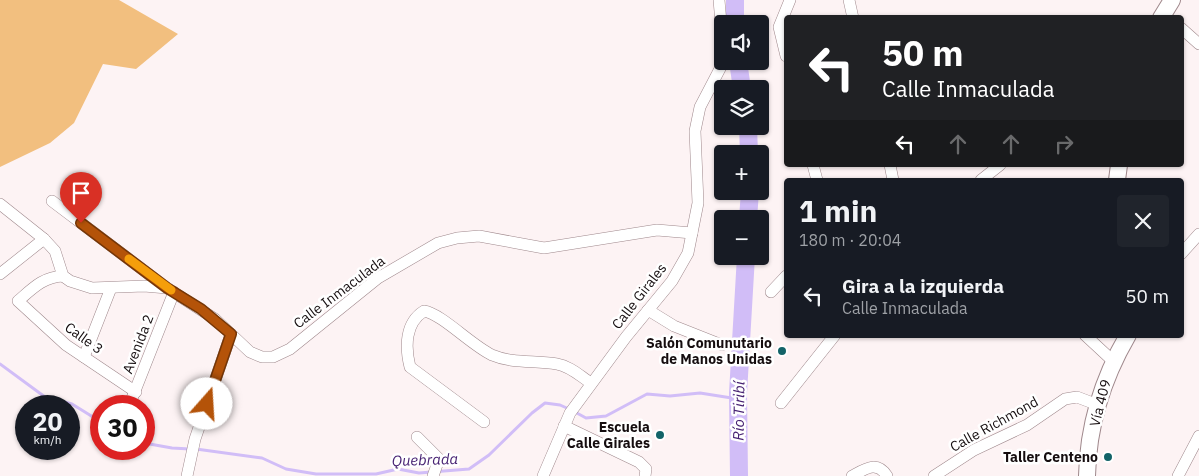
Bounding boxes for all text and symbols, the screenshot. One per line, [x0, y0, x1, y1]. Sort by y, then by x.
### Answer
map controls [714, 15, 769, 265]
button: sound [714, 15, 769, 70]
text: 50 m [882, 30, 964, 76]
icon: left [799, 35, 864, 100]
text: Calle Inmaculada [882, 74, 1055, 103]
button: layers [714, 80, 769, 135]
icon: left [891, 130, 919, 158]
icon: ahead [944, 130, 972, 158]
icon: ahead [997, 130, 1025, 158]
icon: right [1050, 130, 1078, 158]
button: + [714, 145, 769, 200]
pin [60, 172, 102, 223]
icon: arrive [67, 179, 95, 207]
text: 1 min [799, 191, 877, 230]
button: close [1117, 195, 1169, 247]
button: − [714, 210, 769, 265]
text: 180 m · 20:04 [799, 230, 901, 250]
street label: Calle Inmaculada [290, 251, 389, 332]
street label: Calle Girales [608, 259, 670, 333]
text: Gira a la izquierda [842, 274, 1004, 298]
icon: left [799, 282, 827, 310]
text: 50 m [1125, 284, 1169, 308]
text: Calle Inmaculada [842, 298, 968, 318]
street label: Avenida 2 [119, 312, 157, 376]
street label: Calle 3 [61, 318, 107, 358]
place label: Salón Comunutario de Manos Unidas [646, 334, 772, 368]
marker: Salón Comunutario de Manos Unidas [776, 345, 788, 357]
position arrow [180, 377, 232, 429]
street label: Vía 409 [1085, 378, 1115, 428]
water label: Río Tiribí [728, 379, 749, 441]
street label: Calle Richmond [947, 392, 1041, 456]
speed limit sign: 30 [90, 395, 155, 460]
text: 20 [32, 405, 63, 438]
place label: Escuela Calle Girales [567, 418, 650, 452]
marker: Escuela Calle Girales [654, 429, 666, 441]
text: km/h [33, 432, 62, 447]
place label: Taller Centeno [1003, 448, 1098, 466]
water label: Quebrada [391, 449, 459, 470]
marker: Taller Centeno [1102, 451, 1114, 463]

